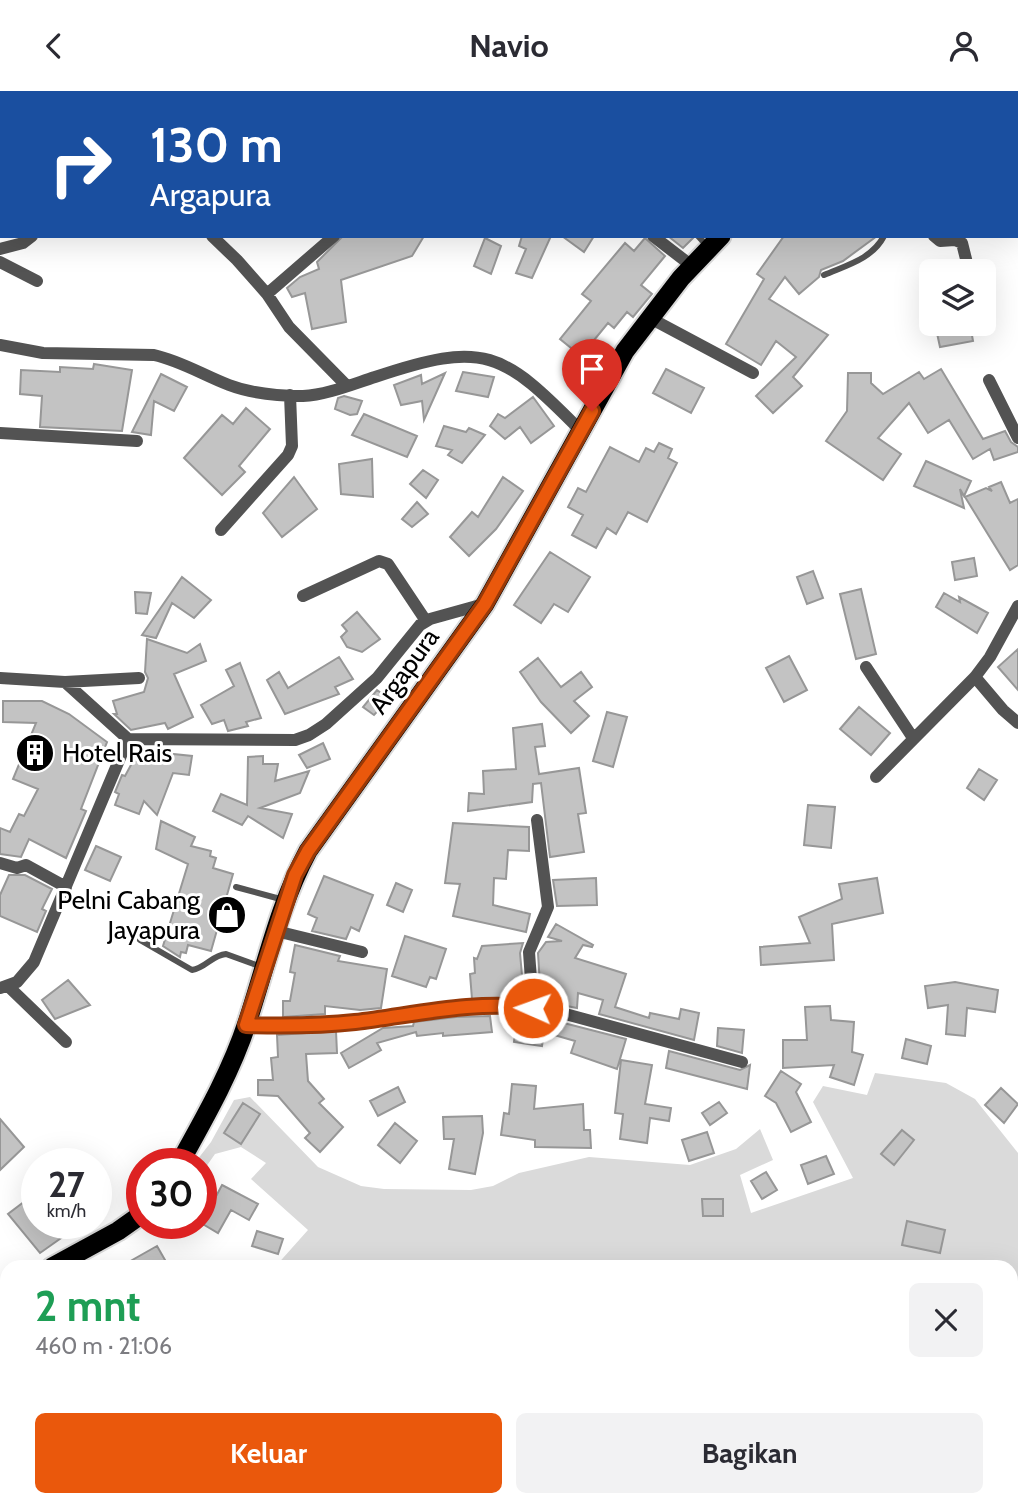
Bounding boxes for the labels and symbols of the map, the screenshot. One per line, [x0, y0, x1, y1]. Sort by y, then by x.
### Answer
pin [562, 339, 622, 411]
street label: Argapura [362, 621, 446, 720]
building icon: Hotel Rais [14, 732, 56, 774]
place label: Hotel Rais [62, 737, 173, 769]
place label: Pelni Cabang Jayapura [57, 884, 201, 946]
shop icon: Pelni Cabang Jayapura [206, 894, 248, 936]
position arrow [496, 971, 570, 1045]
speed limit sign: 30 [126, 1148, 217, 1239]

